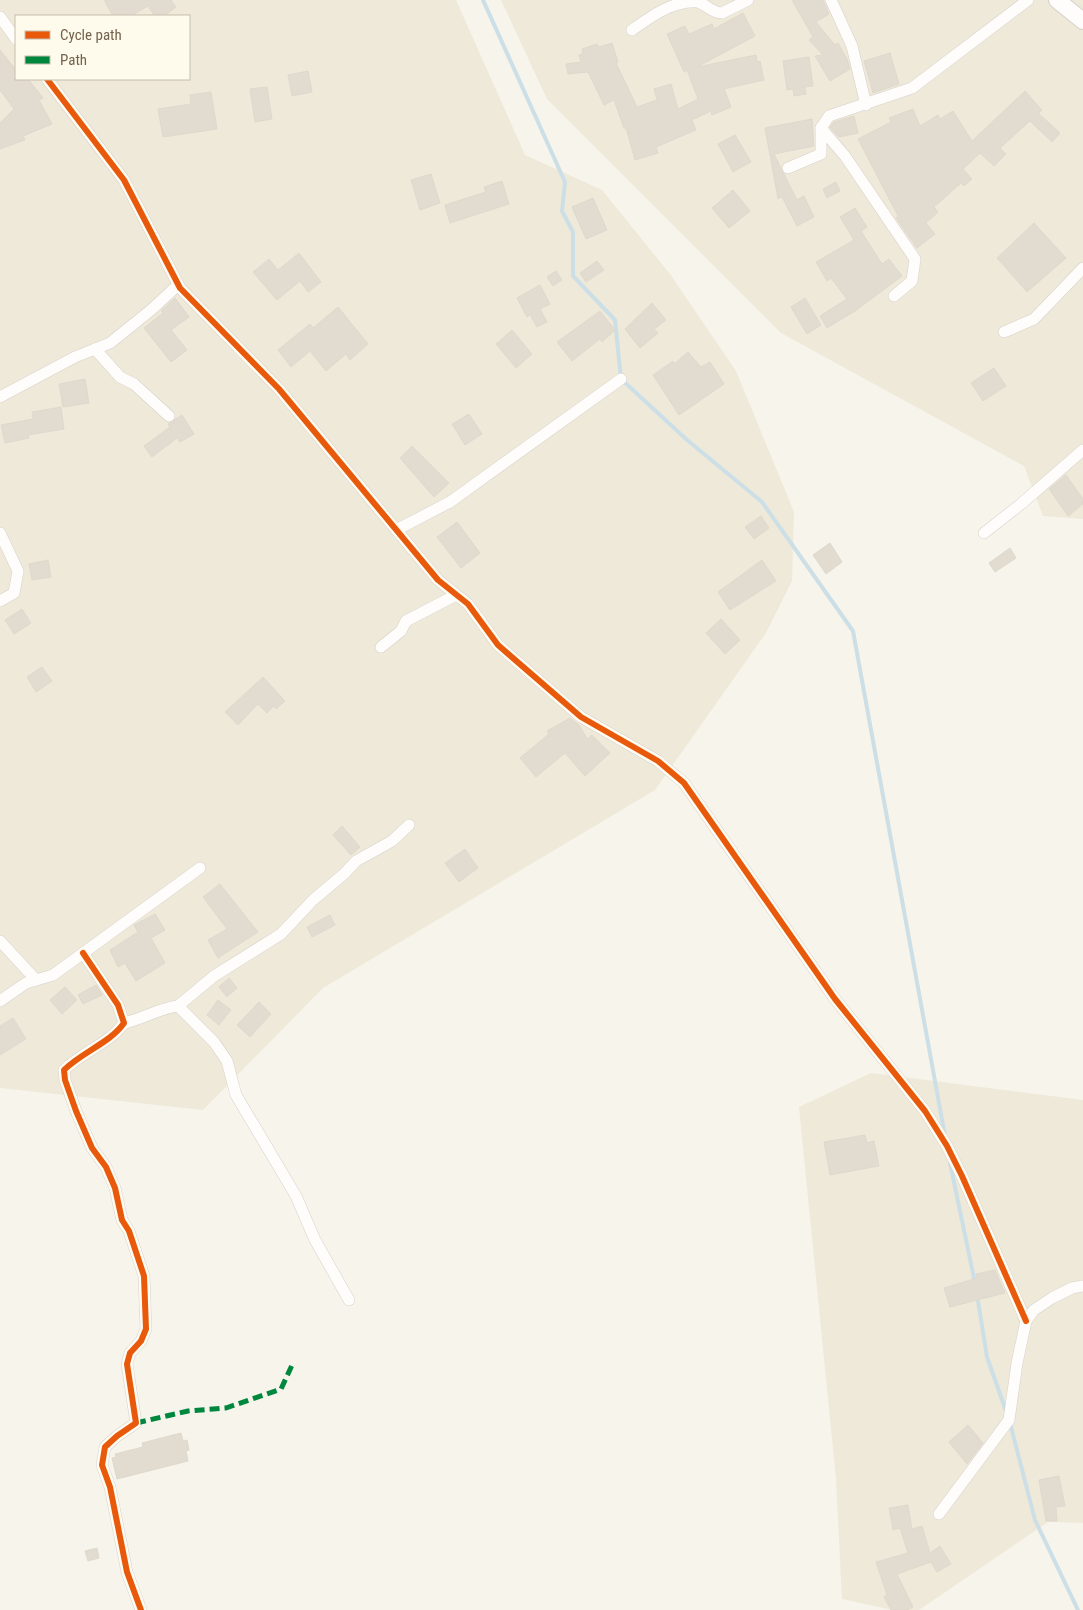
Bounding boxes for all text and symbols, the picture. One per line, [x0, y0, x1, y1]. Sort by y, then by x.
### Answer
legend [15, 15, 190, 80]
text: Cycle path [60, 26, 122, 44]
text: Path [60, 51, 87, 69]

